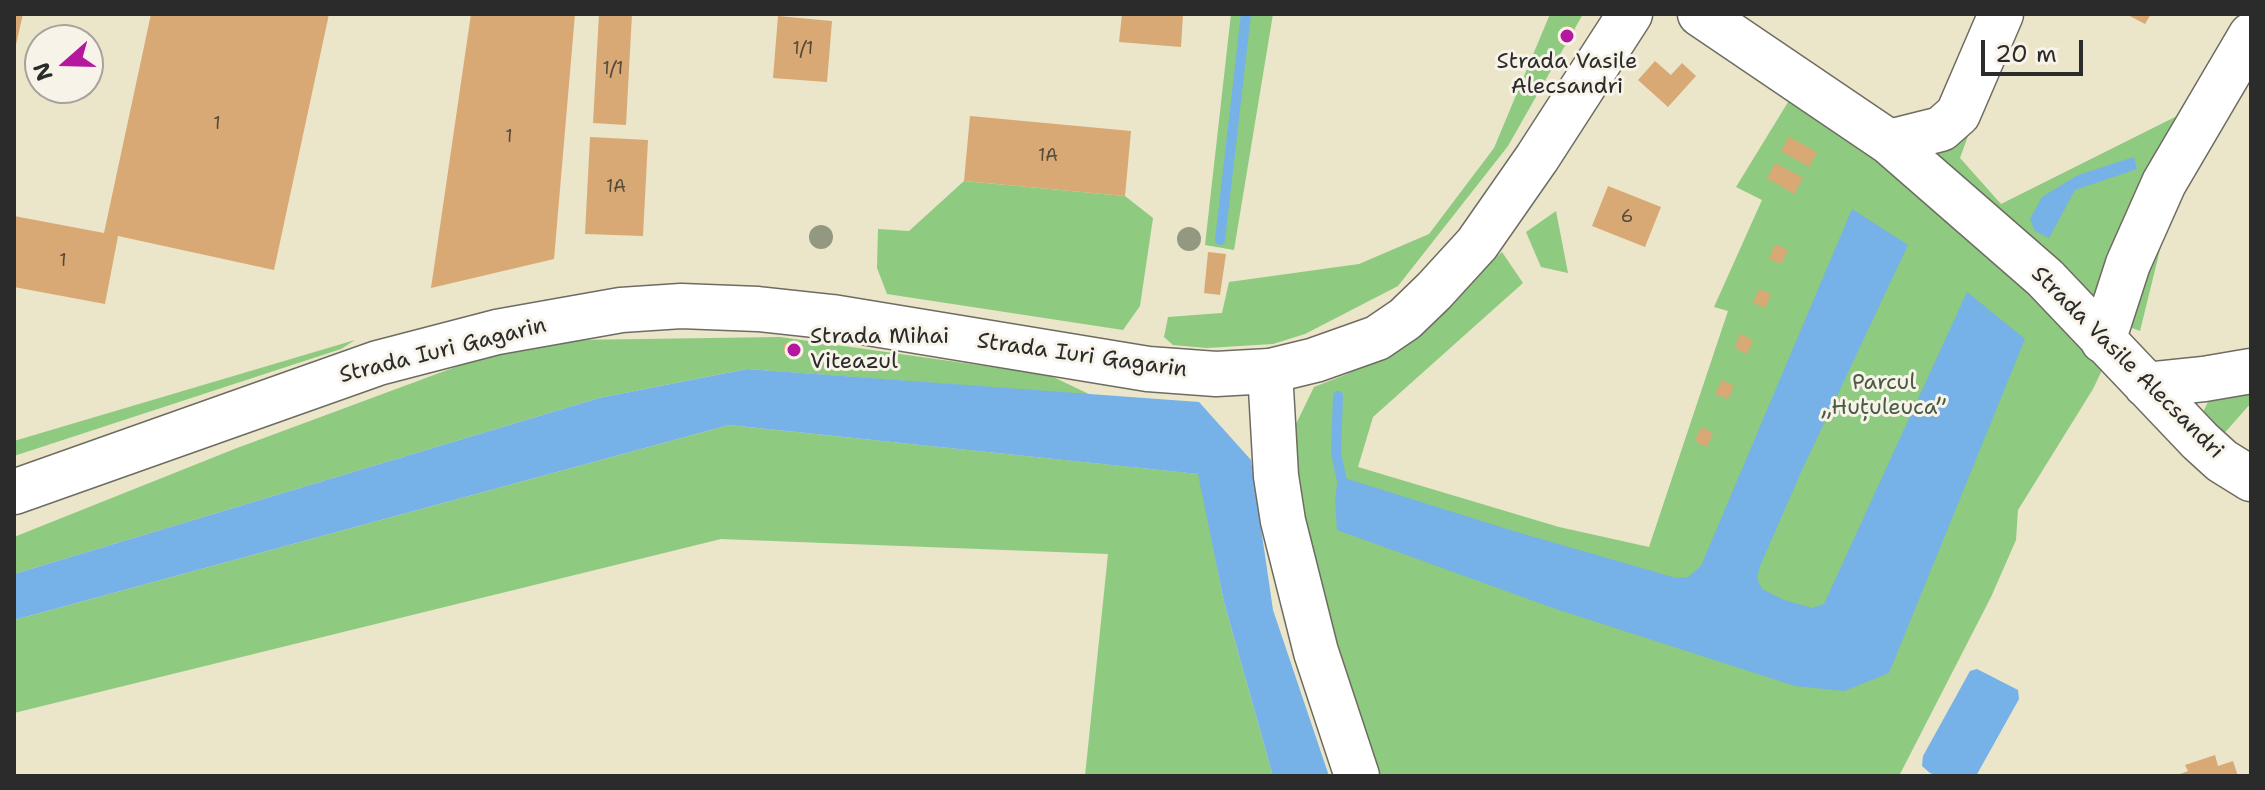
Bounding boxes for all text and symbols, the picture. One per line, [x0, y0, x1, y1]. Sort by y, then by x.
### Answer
north arrow [24, 24, 104, 104]
scale bar [1985, 24, 2087, 74]
marker: Strada Vasile Alecsandri [1558, 27, 1576, 45]
house number: 1/1 [793, 38, 813, 60]
text: 20 m [1995, 38, 2057, 70]
place label: Strada Vasile Alecsandri [1497, 49, 1637, 100]
house number: 1/1 [603, 58, 623, 80]
text: N [26, 59, 59, 85]
house number: 1 [213, 113, 221, 135]
house number: 1 [505, 126, 513, 148]
house number: 1A [1038, 145, 1058, 167]
house number: 1A [606, 176, 626, 198]
house number: 6 [1621, 206, 1633, 228]
house number: 1 [59, 250, 67, 272]
street label: Strada Vasile Alecsandri [2025, 261, 2229, 465]
street label: Strada Iuri Gagarin [337, 313, 549, 389]
place label: Strada Mihai Viteazul [810, 324, 949, 376]
street label: Strada Iuri Gagarin [975, 328, 1189, 384]
marker: Strada Mihai Viteazul [785, 341, 803, 359]
park label: Parcul „Huțuleuca” [1822, 370, 1946, 422]

